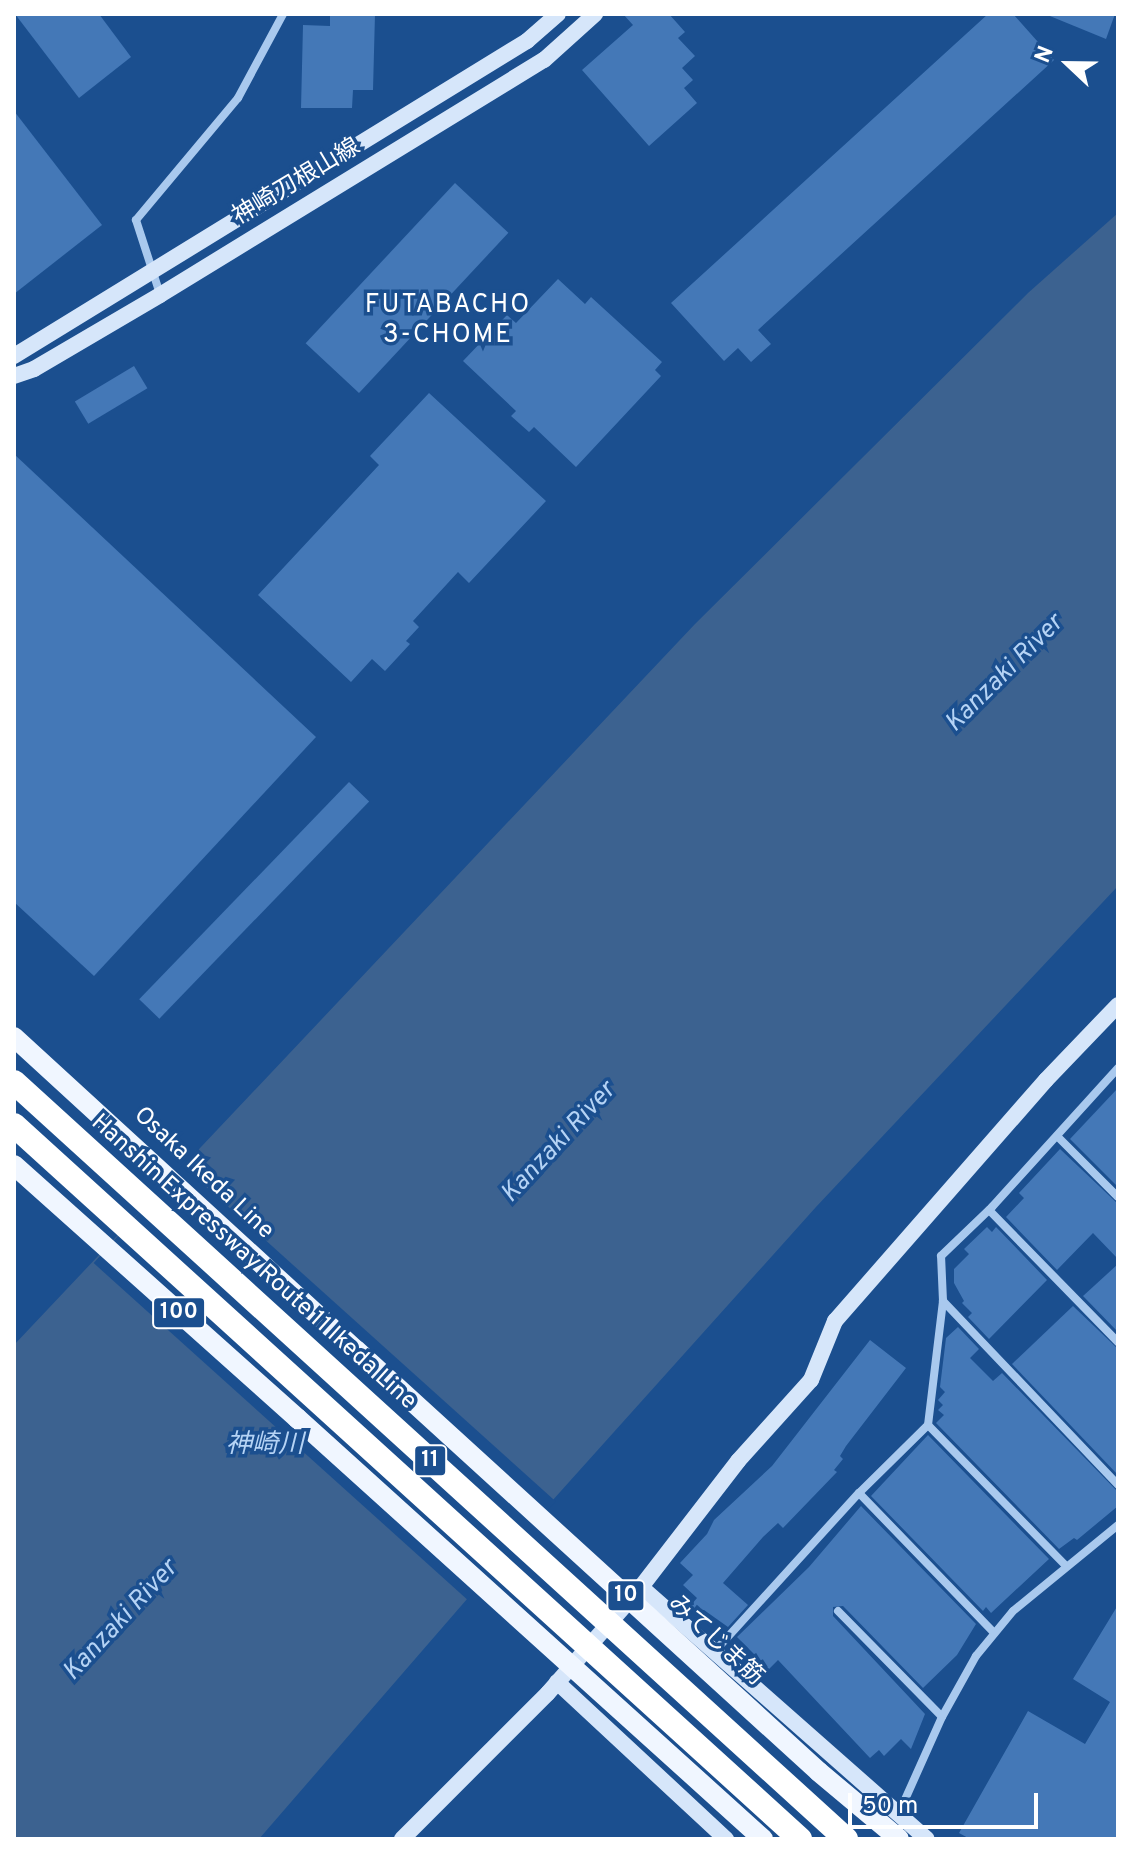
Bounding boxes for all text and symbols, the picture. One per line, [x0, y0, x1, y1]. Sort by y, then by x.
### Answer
north arrow [1028, 24, 1108, 104]
text: N [1030, 42, 1061, 67]
street label: 神崎刀根山線 [228, 134, 366, 232]
district label: FUTABACHO 3-CHOME [365, 290, 531, 352]
water label: Kanzaki River [940, 609, 1070, 739]
water label: Kanzaki River [495, 1076, 623, 1210]
street label: Osaka Ikeda Line [127, 1102, 279, 1246]
street label: Hanshin Expressway Route 11 Ikeda Line [84, 1109, 422, 1417]
road number: 100 [151, 1295, 207, 1331]
water label: 神崎川 [226, 1430, 304, 1462]
road number: 11 [412, 1443, 448, 1479]
water label: Kanzaki River [57, 1554, 185, 1688]
road number: 10 [606, 1578, 646, 1614]
street label: みてじま筋 [661, 1590, 769, 1692]
scale bar [852, 1777, 1042, 1827]
text: 50 m [862, 1792, 918, 1822]

